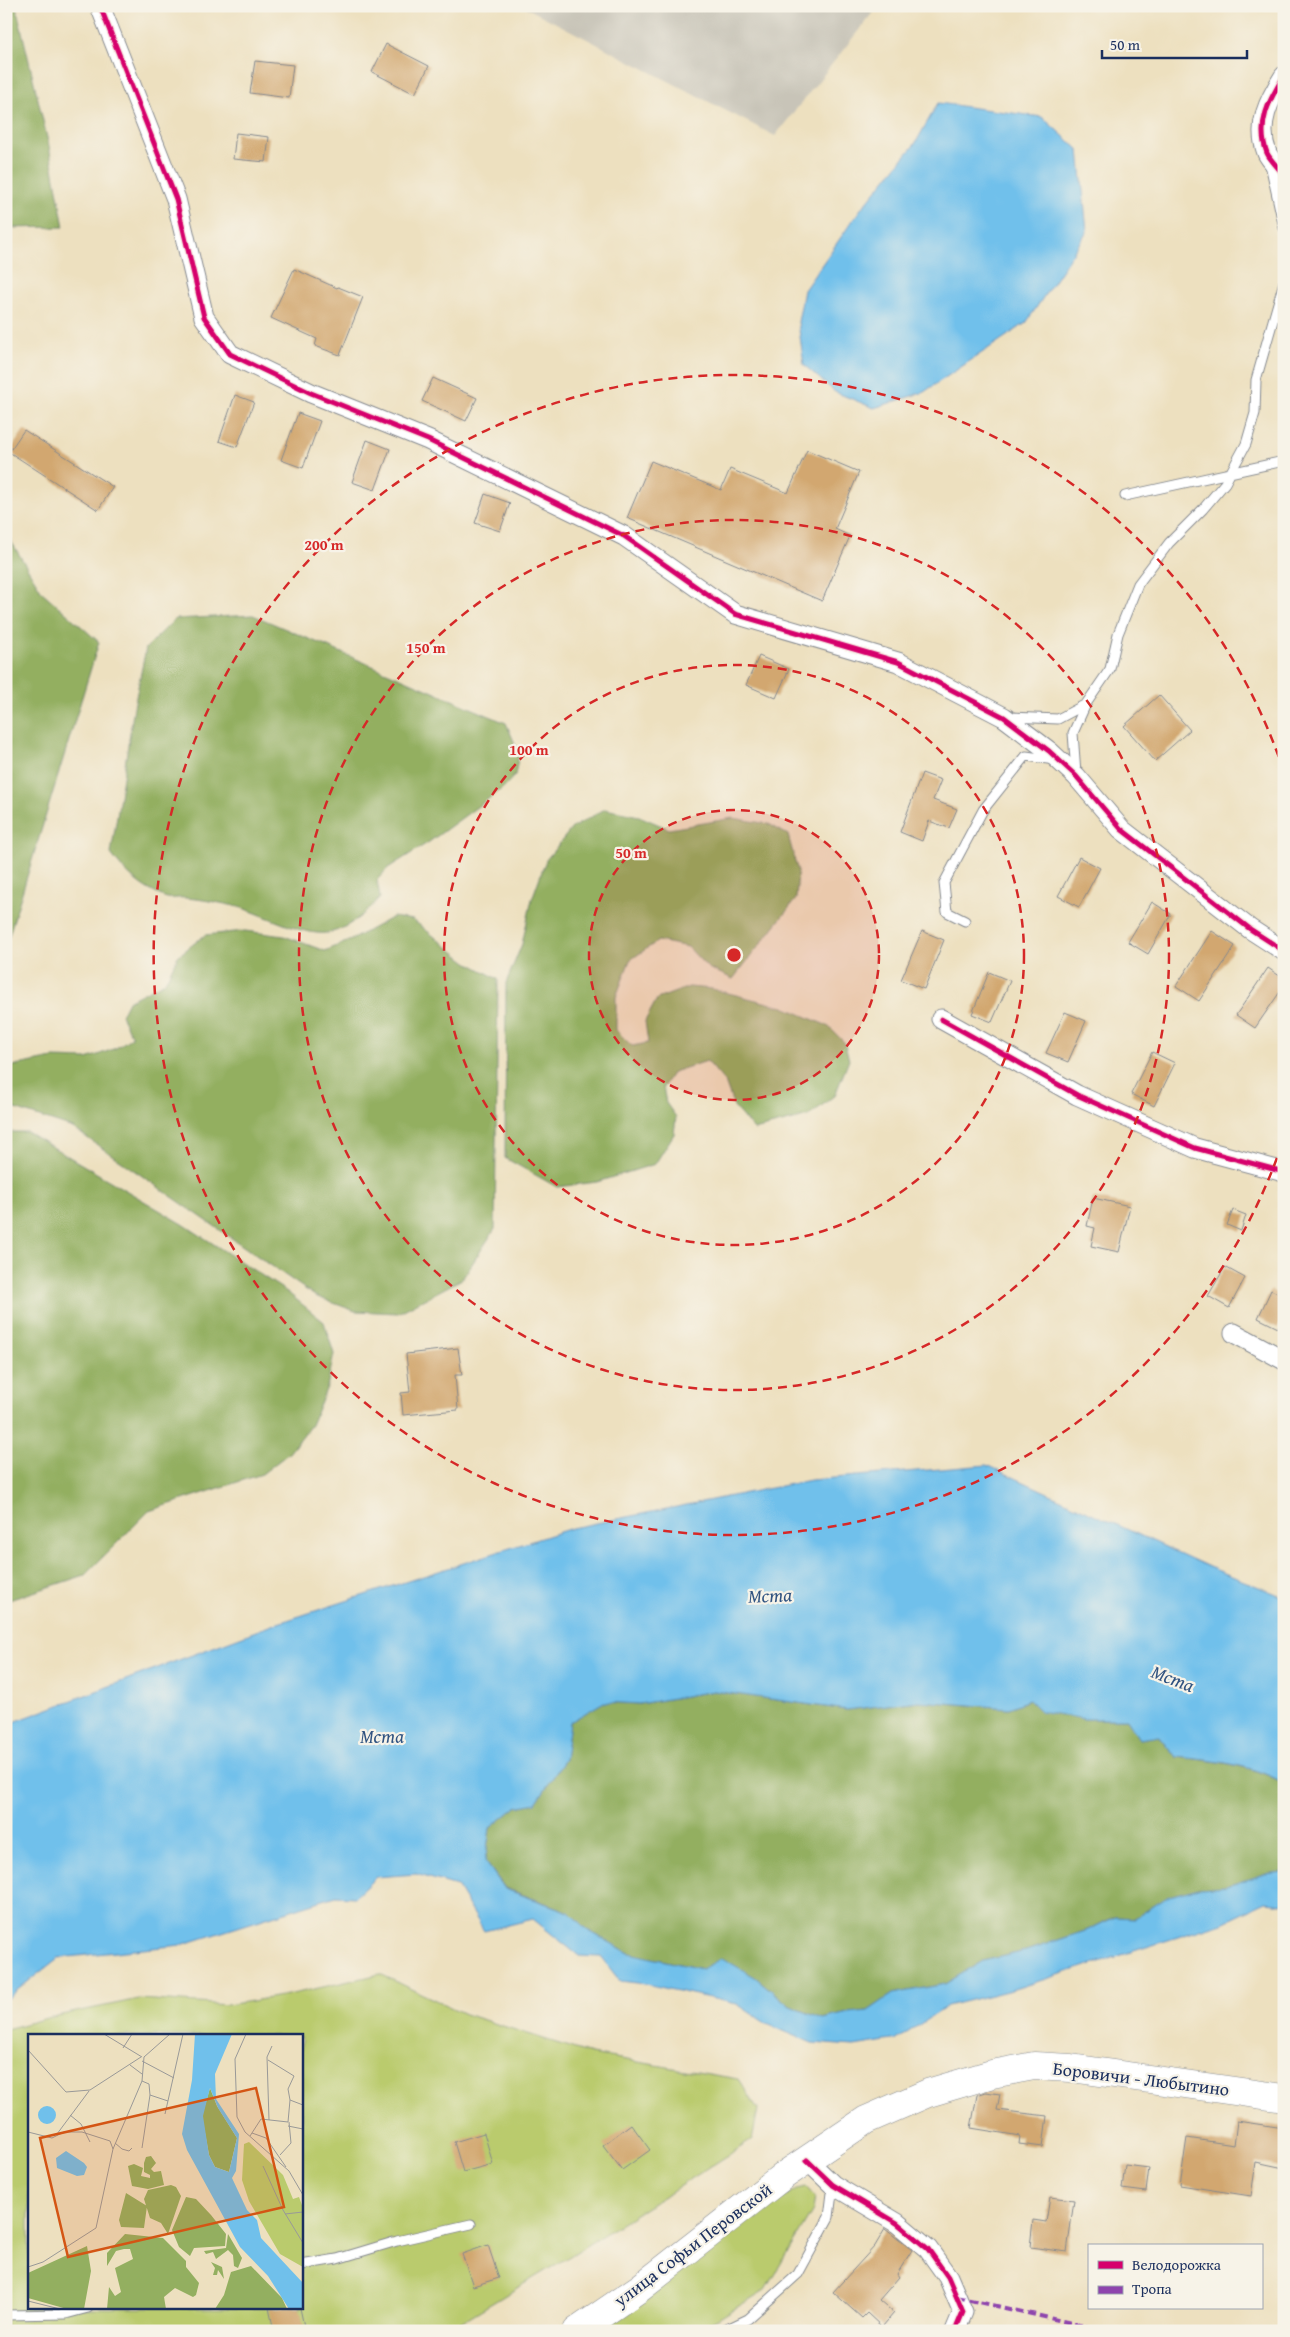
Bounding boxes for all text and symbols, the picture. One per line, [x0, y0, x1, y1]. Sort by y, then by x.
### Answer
scale bar [1102, 28, 1248, 60]
text: 50 m [1110, 34, 1141, 55]
text: 200 m [304, 534, 344, 555]
text: 150 m [406, 637, 446, 658]
text: 100 m [509, 739, 549, 760]
text: 50 m [615, 842, 647, 863]
centre of rings [725, 946, 743, 964]
water label: Мста [748, 1580, 793, 1610]
water label: Мста [1148, 1657, 1199, 1699]
water label: Мста [360, 1722, 404, 1750]
inset map [28, 2034, 302, 2310]
street label: Боровичи - Любытино [1051, 2054, 1231, 2103]
street label: улица Софьи Перовской [607, 2176, 778, 2314]
legend [1088, 2244, 1262, 2310]
text: Велодорожка [1132, 2254, 1222, 2275]
text: Тропа [1132, 2278, 1173, 2299]

